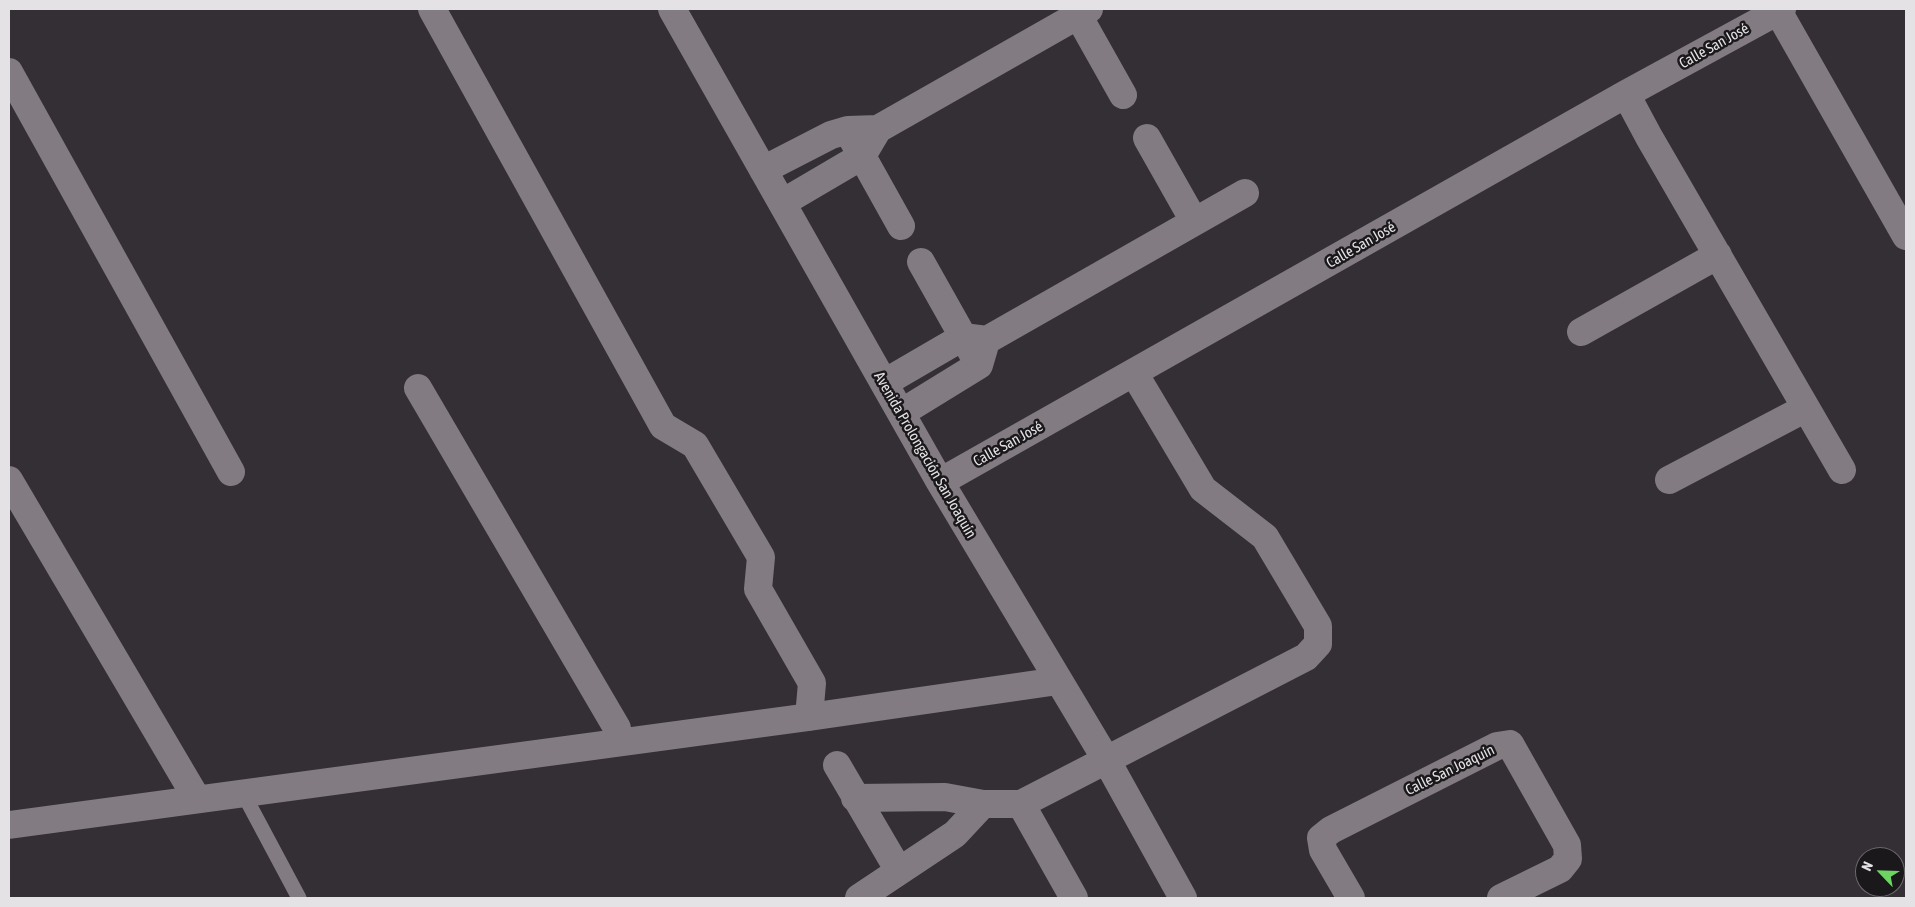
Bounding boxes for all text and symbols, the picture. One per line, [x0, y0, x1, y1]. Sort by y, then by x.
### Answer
street label: Calle San José [1676, 19, 1752, 73]
street label: Calle San José [1323, 218, 1399, 272]
street label: Avenida Prolongación San Joaquín [870, 369, 980, 541]
street label: Calle San José [970, 417, 1046, 471]
street label: Calle San Joaquín [1403, 741, 1497, 799]
north arrow [1855, 847, 1905, 897]
text: N [1858, 859, 1876, 873]

